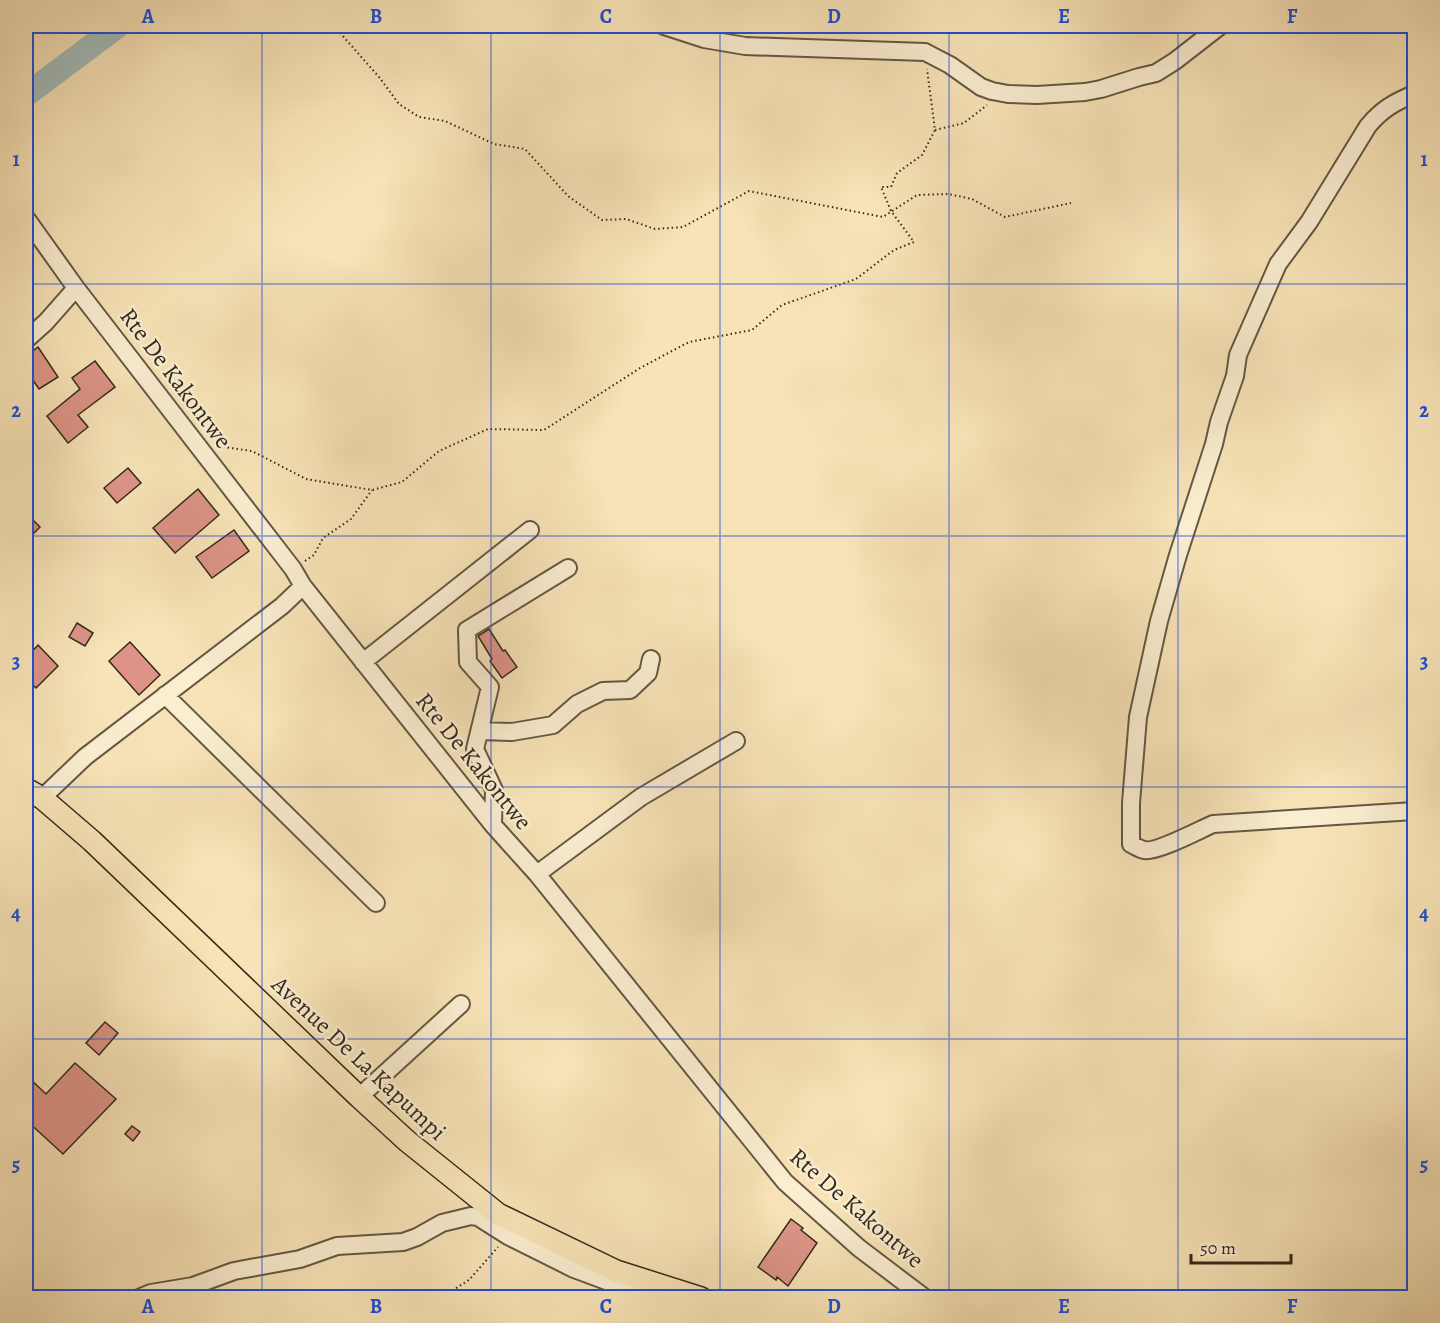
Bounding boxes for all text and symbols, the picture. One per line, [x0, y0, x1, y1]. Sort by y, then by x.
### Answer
text: A [141, 3, 155, 30]
text: B [370, 3, 382, 30]
text: C [600, 3, 612, 30]
text: D [827, 3, 841, 30]
text: E [1058, 3, 1070, 30]
text: F [1287, 3, 1298, 30]
text: 1 [12, 146, 20, 173]
text: 1 [1420, 146, 1428, 173]
street label: Rte De Kakontwe [113, 301, 239, 455]
text: 2 [11, 397, 21, 424]
text: 2 [1419, 397, 1429, 424]
text: 3 [12, 648, 20, 675]
text: 3 [1420, 648, 1428, 675]
street label: Rte De Kakontwe [409, 686, 539, 836]
text: 4 [11, 900, 21, 927]
text: 4 [1419, 900, 1429, 927]
street label: Avenue De La Kapumpi [264, 968, 453, 1147]
street label: Rte De Kakontwe [783, 1141, 931, 1275]
text: 5 [12, 1151, 20, 1178]
text: 5 [1420, 1151, 1428, 1178]
scale bar [1191, 1227, 1292, 1265]
text: 50 m [1200, 1236, 1236, 1260]
text: A [141, 1293, 155, 1320]
text: B [370, 1293, 382, 1320]
text: C [600, 1293, 612, 1320]
text: D [827, 1293, 841, 1320]
text: E [1058, 1293, 1070, 1320]
text: F [1287, 1293, 1298, 1320]

